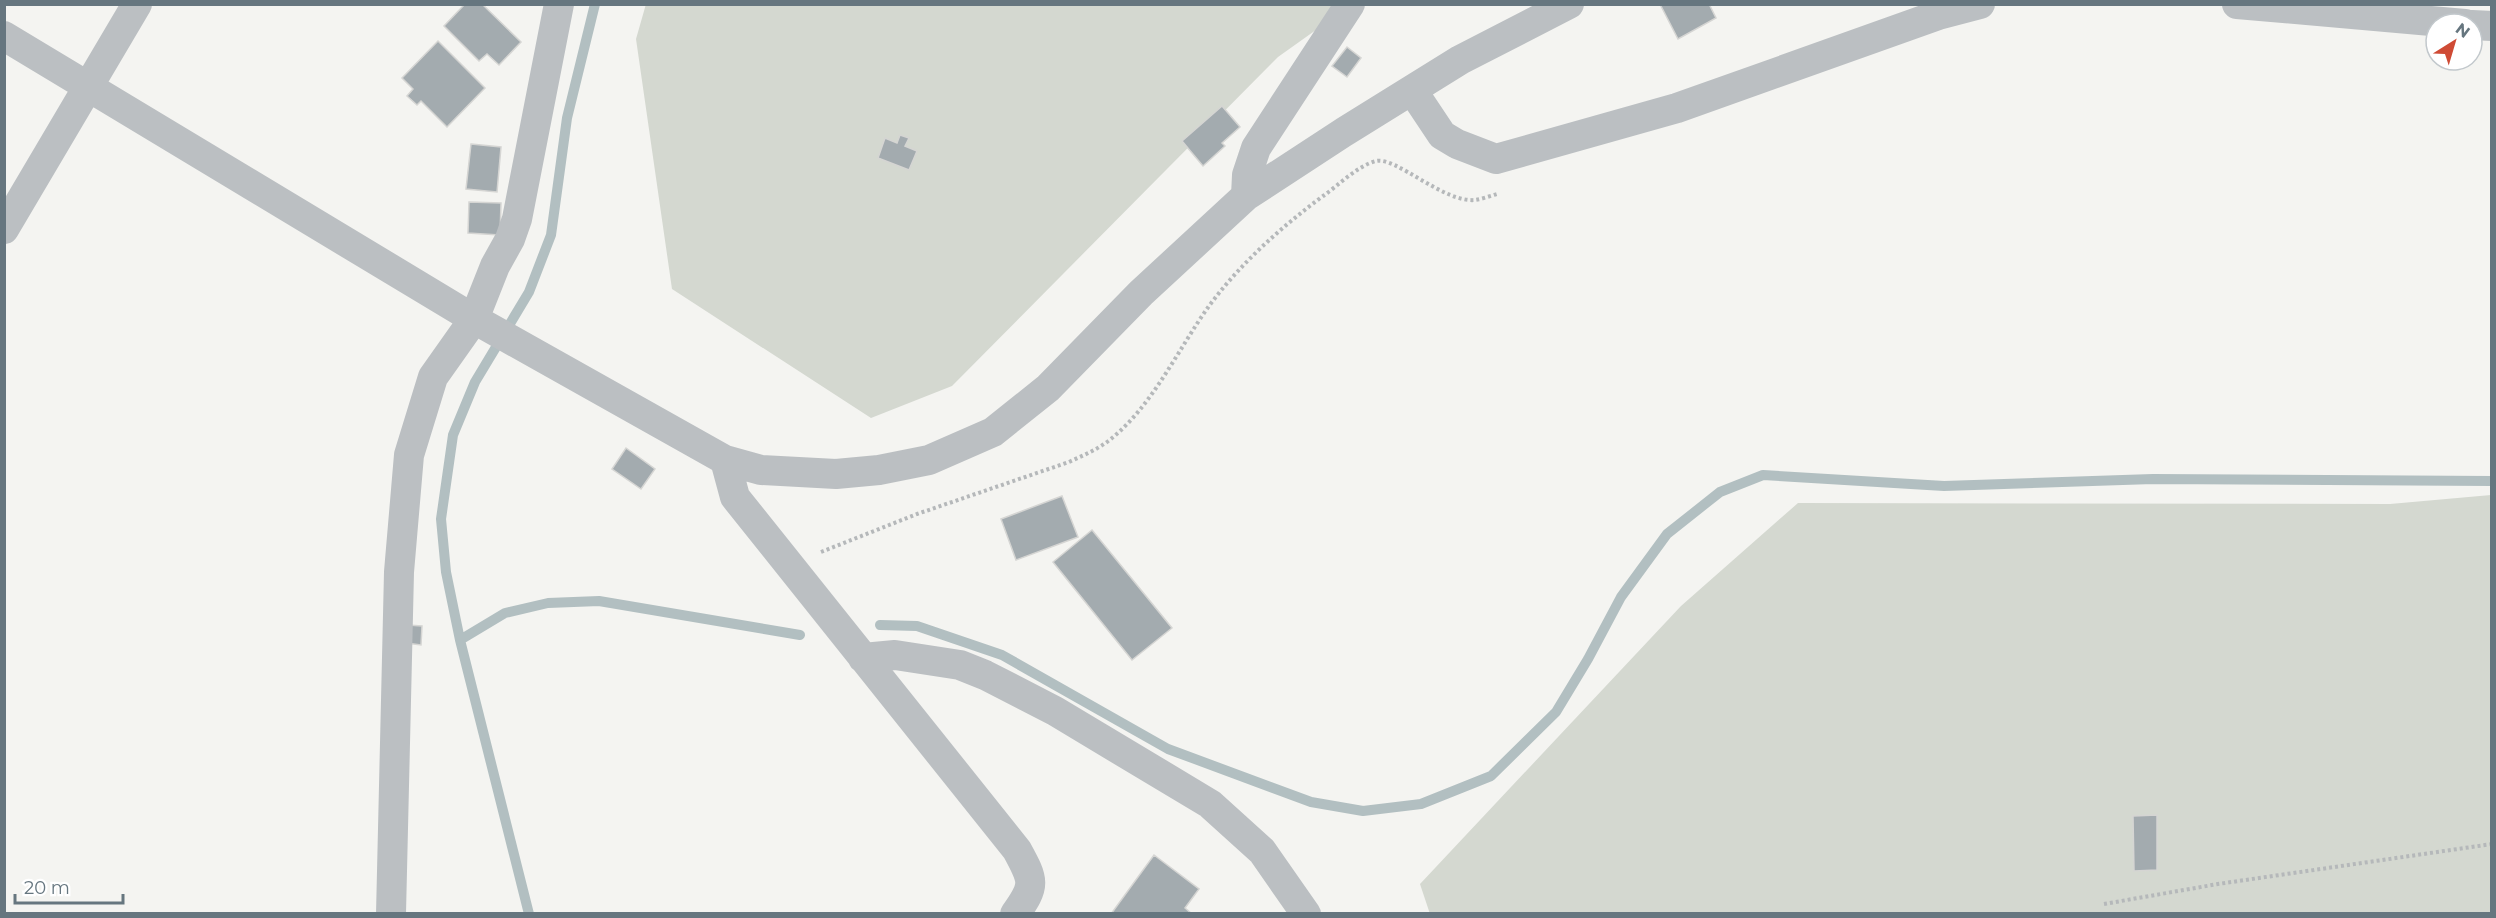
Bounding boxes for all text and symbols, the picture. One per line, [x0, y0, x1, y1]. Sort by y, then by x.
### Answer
north arrow [2424, 12, 2484, 72]
text: N [2452, 19, 2474, 42]
scale bar [15, 867, 123, 905]
text: 20 m [24, 877, 70, 899]

